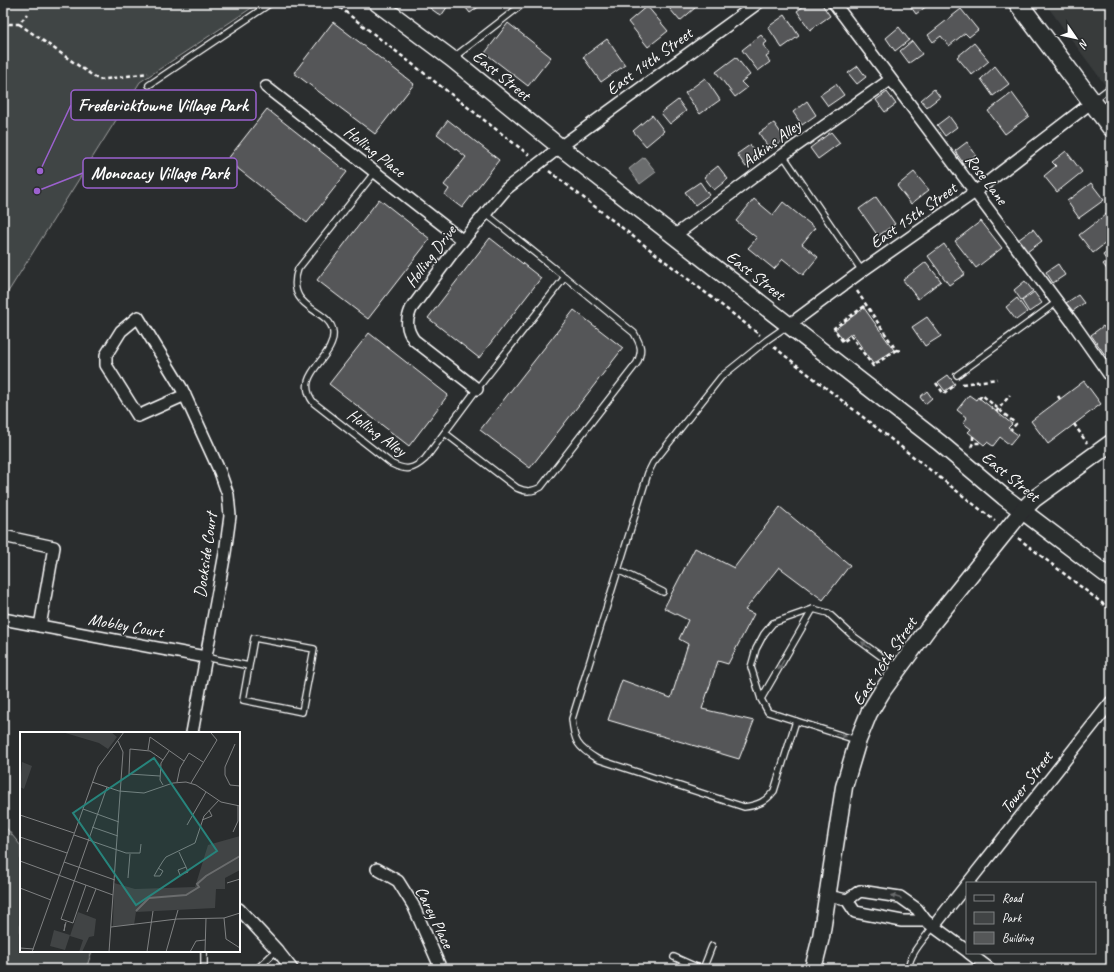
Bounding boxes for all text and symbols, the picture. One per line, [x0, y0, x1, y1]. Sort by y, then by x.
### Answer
north arrow [1056, 18, 1096, 58]
street label: East 14th Street [602, 22, 698, 100]
text: N [1075, 37, 1092, 52]
street label: East Street [468, 46, 537, 107]
callout: Fredericktowne Village Park [71, 90, 256, 120]
text: Fredericktowne Village Park [78, 94, 250, 116]
street label: Adkins Alley [738, 114, 806, 172]
street label: Holling Place [340, 121, 411, 183]
street label: Rose Lane [961, 150, 1013, 210]
callout: Monocacy Village Park [83, 158, 237, 188]
text: Monocacy Village Park [91, 162, 231, 184]
street label: East 15th Street [866, 176, 963, 253]
street label: Holling Drive [400, 220, 462, 292]
street label: East Street [722, 246, 791, 306]
street label: Holling Alley [343, 404, 411, 462]
street label: East Street [977, 447, 1046, 508]
street label: Dockside Court [189, 509, 222, 599]
street label: Mobley Court [87, 609, 167, 643]
street label: East 16th Street [847, 611, 923, 709]
one-way arrow [861, 641, 872, 649]
one-way arrow [777, 659, 784, 671]
inset map [20, 732, 240, 952]
one-way arrow [835, 732, 847, 738]
street label: Tower Street [996, 745, 1059, 818]
legend [966, 882, 1096, 954]
street label: Carey Place [411, 883, 459, 953]
text: Road [1002, 890, 1024, 906]
one-way arrow [890, 894, 903, 900]
text: Park [1002, 910, 1023, 926]
text: Building [1002, 930, 1034, 946]

